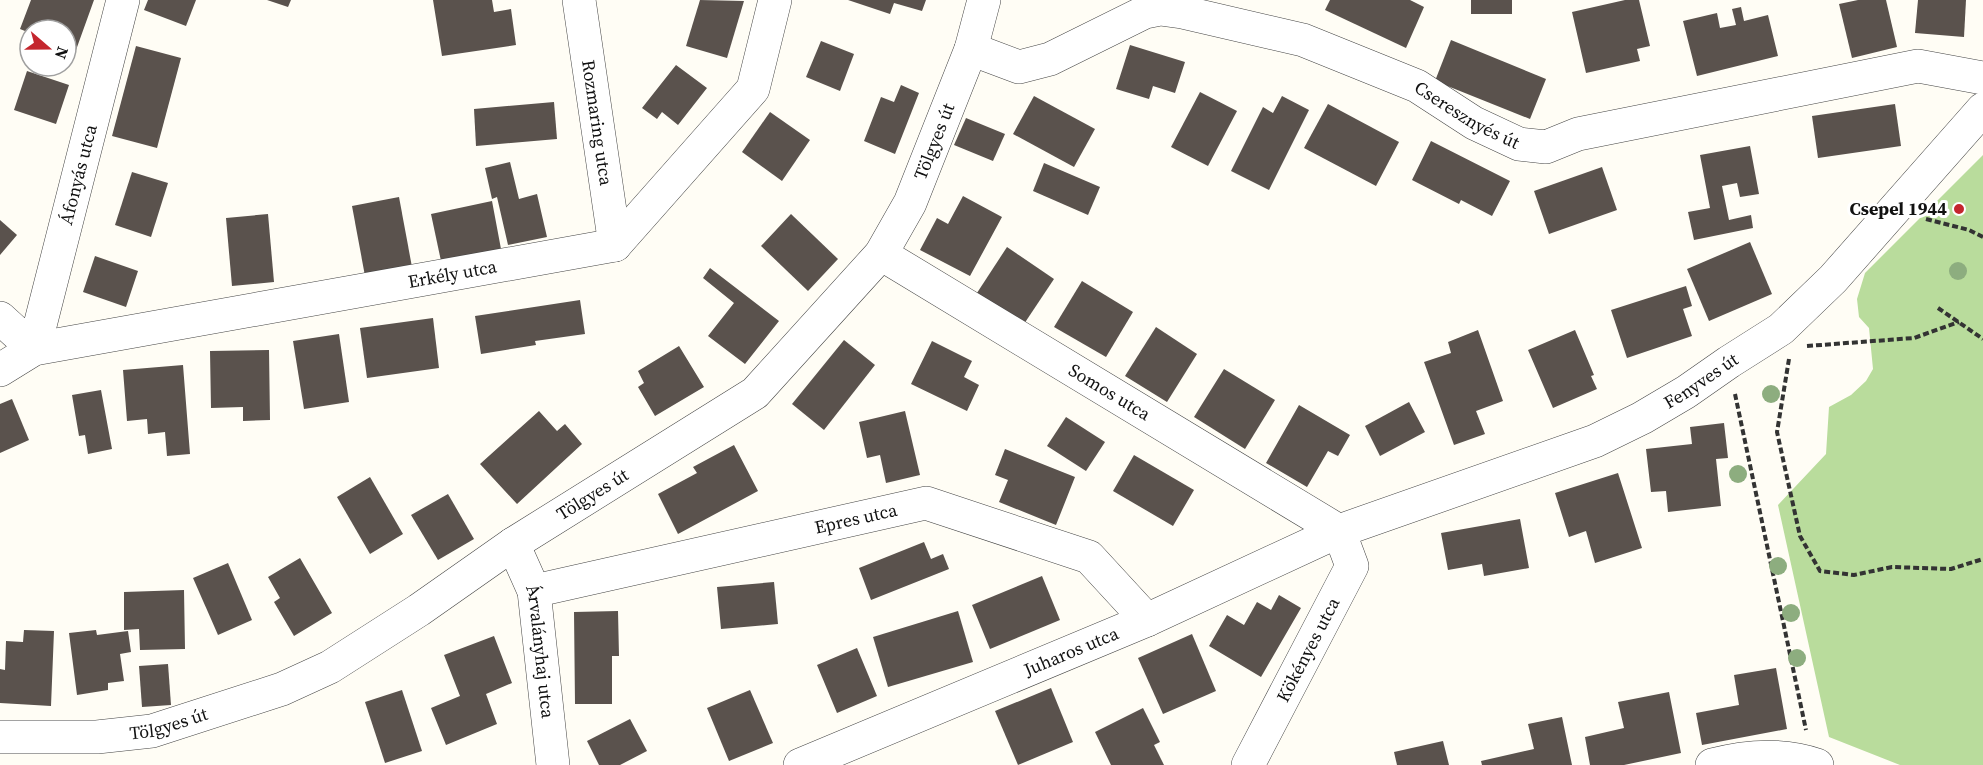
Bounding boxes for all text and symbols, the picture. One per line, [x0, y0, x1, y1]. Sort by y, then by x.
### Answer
north arrow [18, 18, 78, 78]
text: N [50, 44, 74, 63]
street label: Rozmaring utca [576, 58, 619, 188]
street label: Cseresznyés út [1410, 75, 1524, 155]
street label: Tölgyes út [907, 99, 960, 183]
street label: Áfonyás utca [53, 121, 103, 227]
place label: Csepel 1944 [1850, 196, 1947, 221]
marker: Csepel 1944 [1952, 202, 1966, 216]
street label: Erkély utca [406, 253, 499, 294]
street label: Fenyves út [1659, 346, 1743, 415]
street label: Somos utca [1064, 357, 1156, 427]
street label: Tölgyes út [551, 462, 633, 526]
street label: Epres utca [812, 497, 900, 540]
street label: Árvalányhaj utca [520, 579, 561, 720]
street label: Kökényes utca [1270, 592, 1346, 706]
street label: Juharos utca [1019, 620, 1123, 682]
street label: Tölgyes út [128, 701, 211, 745]

